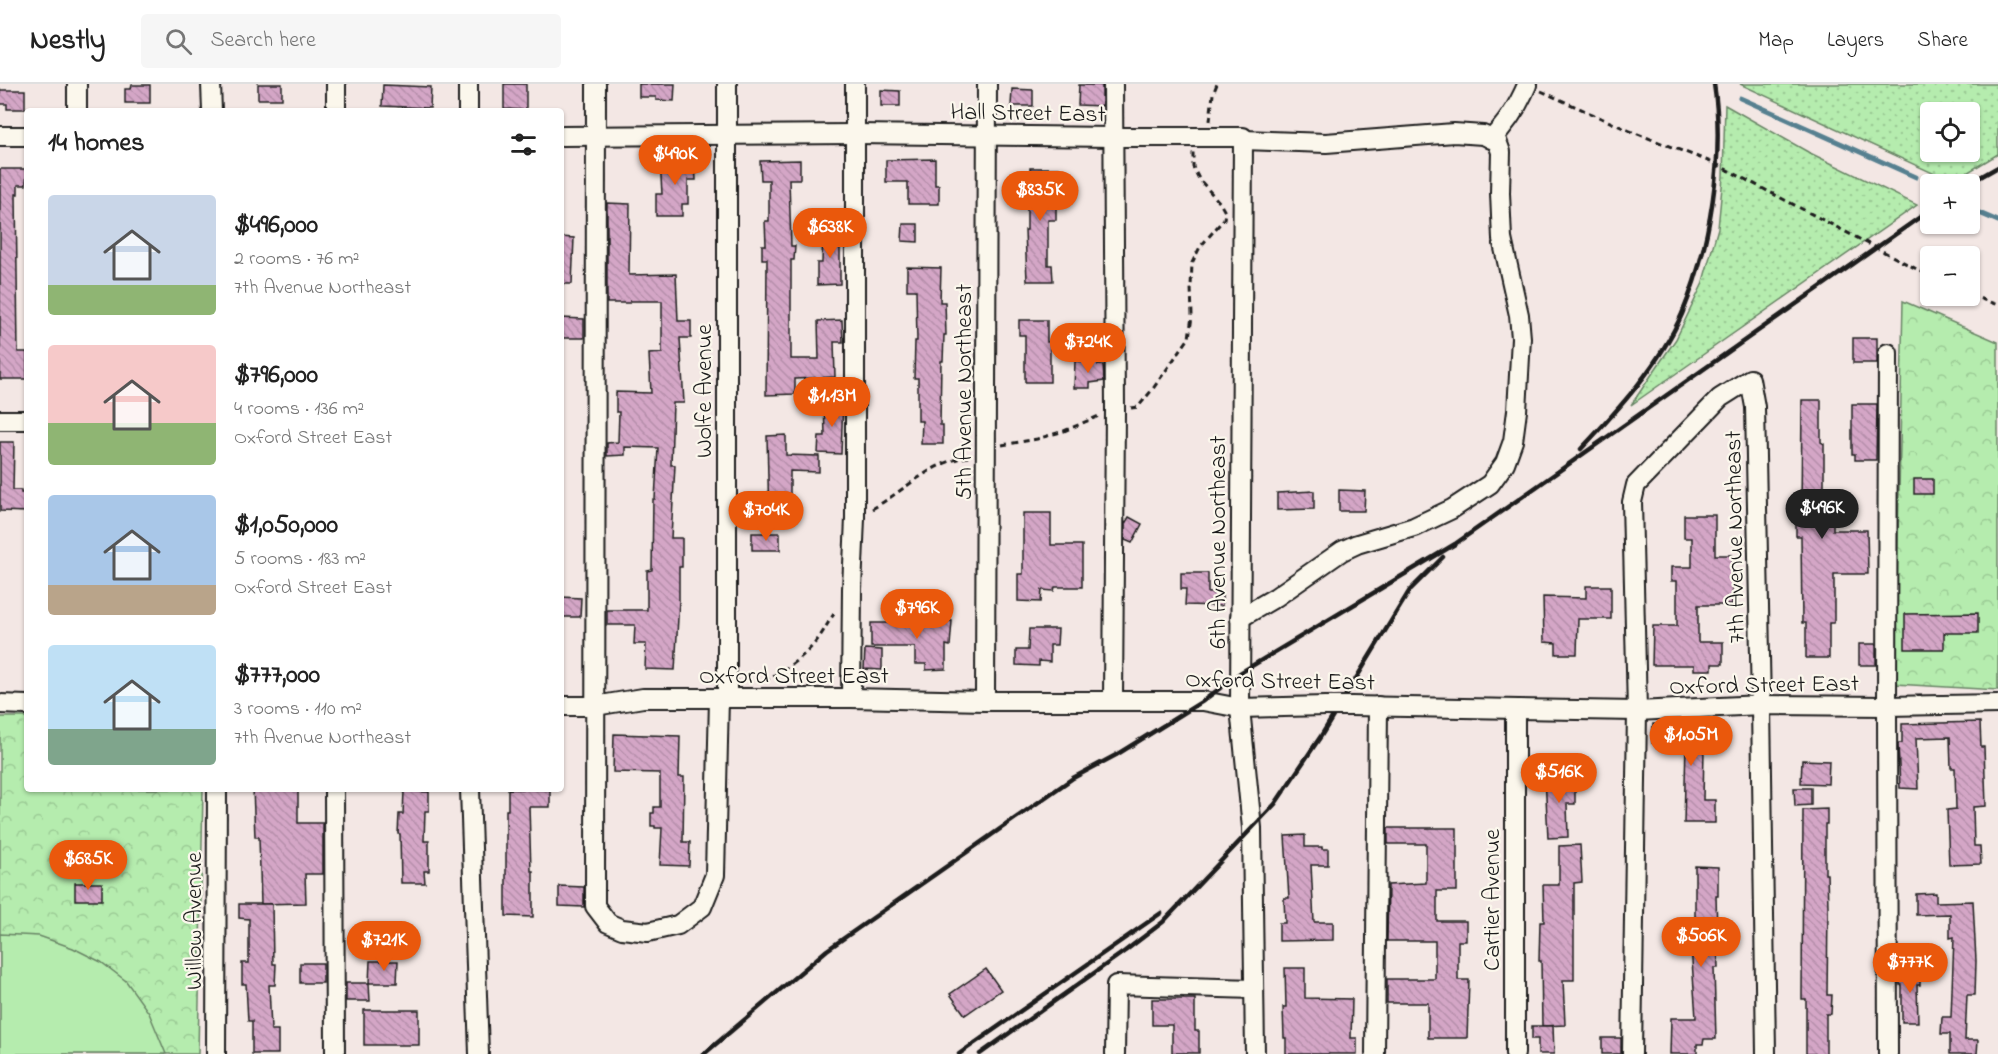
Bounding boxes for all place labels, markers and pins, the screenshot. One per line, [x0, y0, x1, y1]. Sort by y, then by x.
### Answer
pin: $490K [633, 135, 717, 186]
pin: $835K [998, 171, 1082, 222]
pin: $638K [788, 208, 872, 259]
pin: $724K [1046, 323, 1130, 374]
pin: $1.13M [783, 377, 881, 428]
pin: $496K [1780, 489, 1864, 540]
pin: $704K [724, 491, 808, 542]
pin: $796K [875, 589, 959, 640]
pin: $1.05M [1642, 716, 1740, 767]
pin: $516K [1517, 753, 1601, 804]
pin: $685K [46, 840, 130, 891]
pin: $506K [1659, 917, 1743, 968]
pin: $721K [342, 921, 426, 972]
pin: $777K [1868, 943, 1952, 994]

